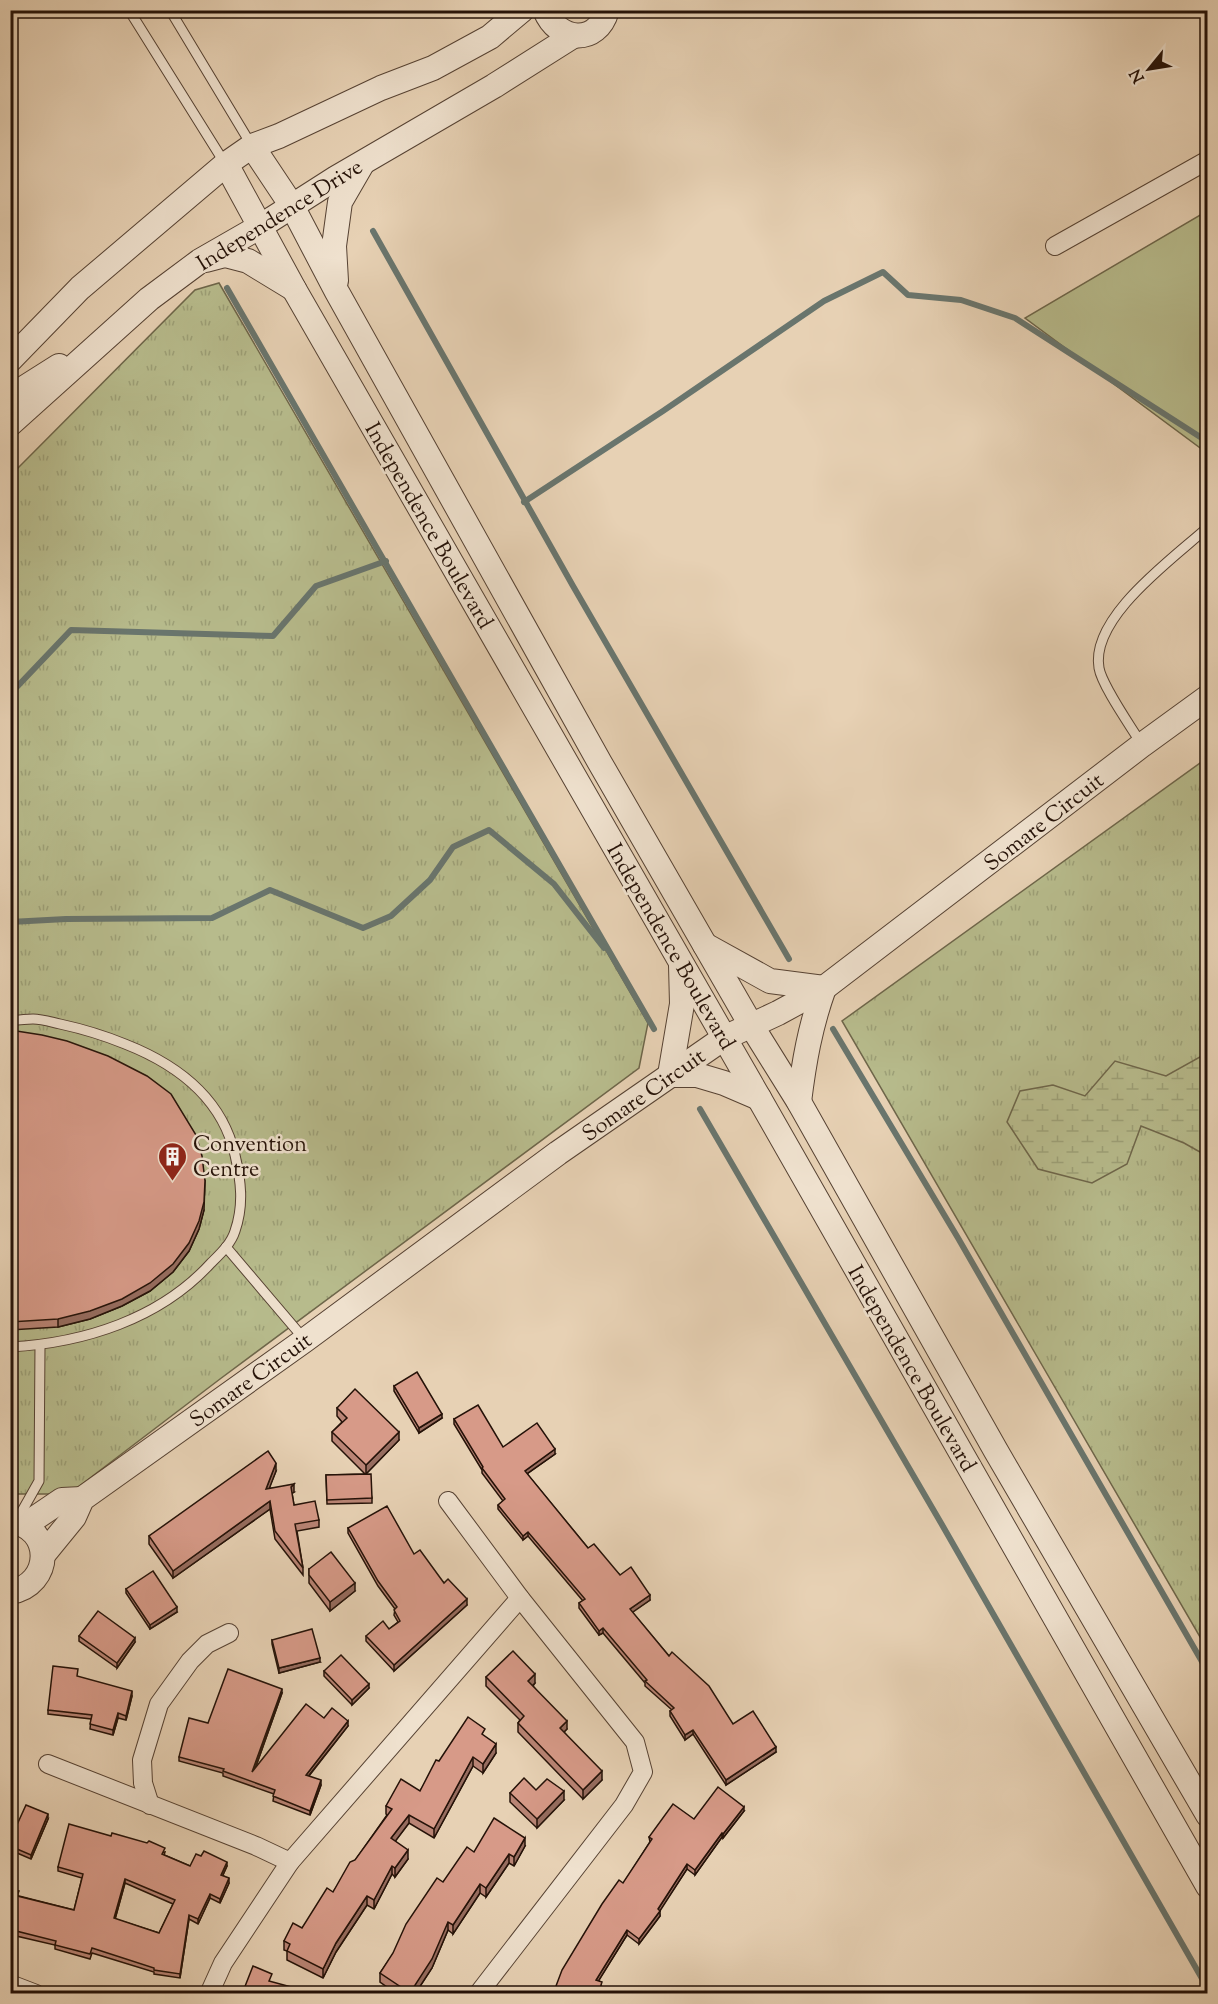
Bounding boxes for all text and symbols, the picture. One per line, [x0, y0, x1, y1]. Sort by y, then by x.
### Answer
north arrow [1119, 39, 1179, 99]
text: N [1125, 64, 1151, 87]
street label: Independence Drive [191, 152, 370, 281]
street label: Independence Boulevard [355, 417, 500, 636]
street label: Somare Circuit [978, 766, 1112, 880]
street label: Independence Boulevard [597, 838, 742, 1057]
street label: Somare Circuit [576, 1042, 713, 1151]
place label: Convention Centre [193, 1130, 307, 1187]
building icon: Convention Centre [156, 1140, 188, 1182]
street label: Independence Boulevard [838, 1260, 983, 1479]
street label: Somare Circuit [184, 1326, 320, 1437]

